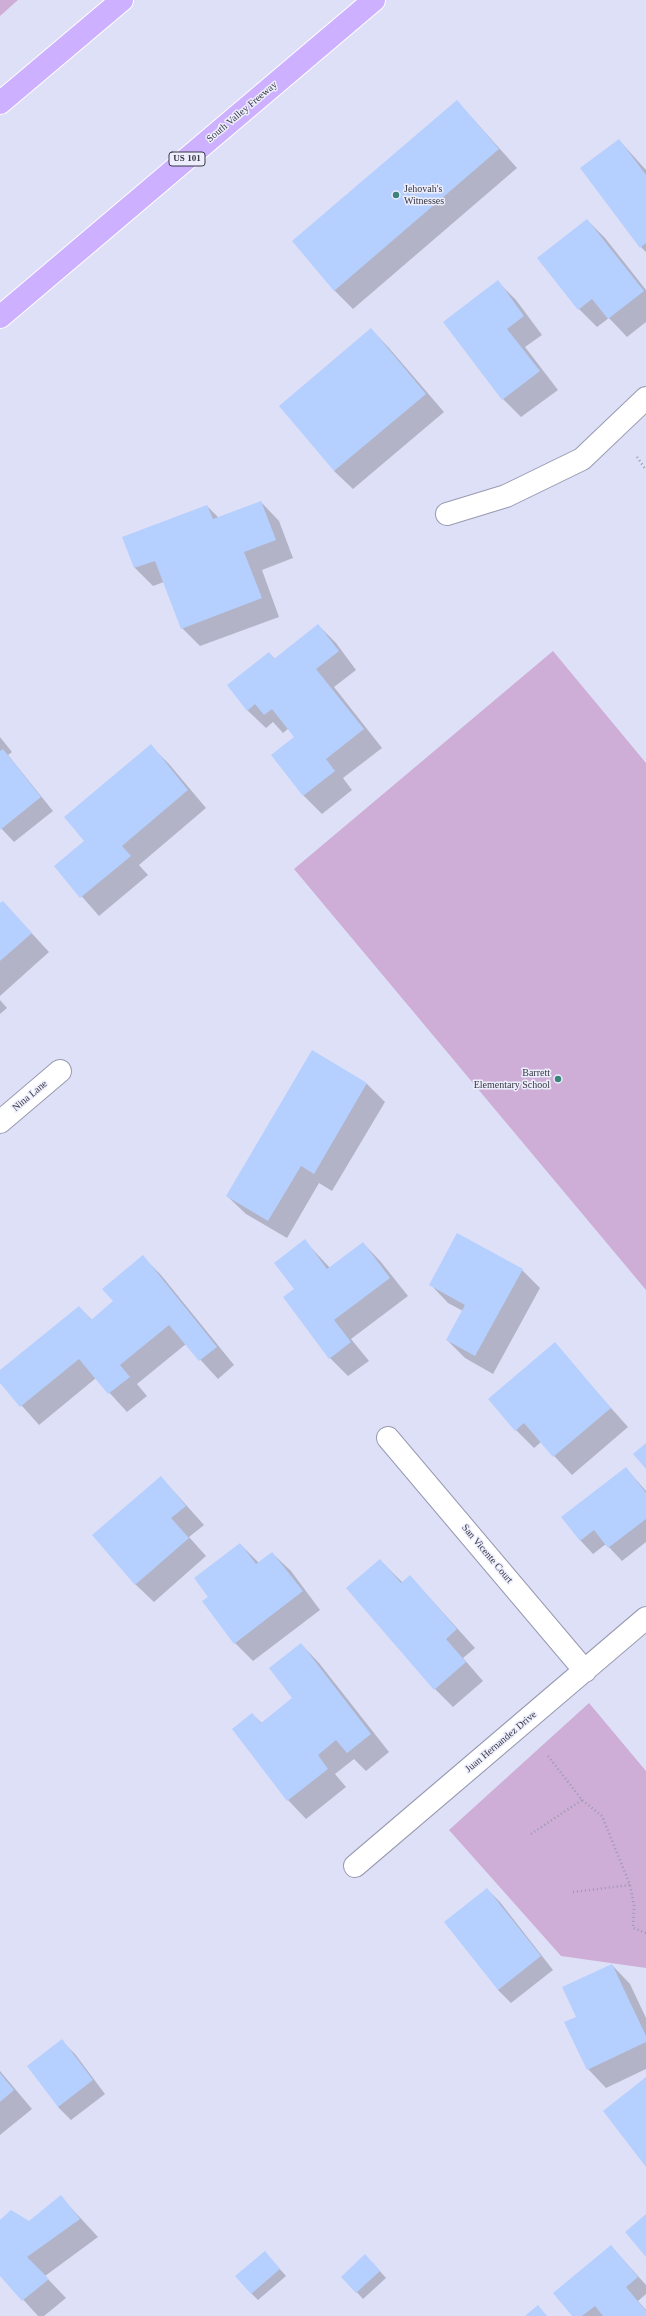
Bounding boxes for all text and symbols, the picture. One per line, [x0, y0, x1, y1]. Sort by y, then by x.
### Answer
street label: South Valley Freeway [204, 79, 280, 145]
road number: US 101 [169, 152, 205, 166]
place label: Jehovah's Witnesses [404, 183, 444, 206]
marker: Jehovah's Witnesses [391, 190, 401, 200]
place label: Barrett Elementary School [474, 1067, 550, 1090]
marker: Barrett Elementary School [553, 1074, 563, 1084]
street label: Nina Lane [10, 1078, 50, 1114]
street label: San Vicente Court [459, 1522, 515, 1586]
street label: Juan Hernandez Drive [463, 1709, 539, 1775]

